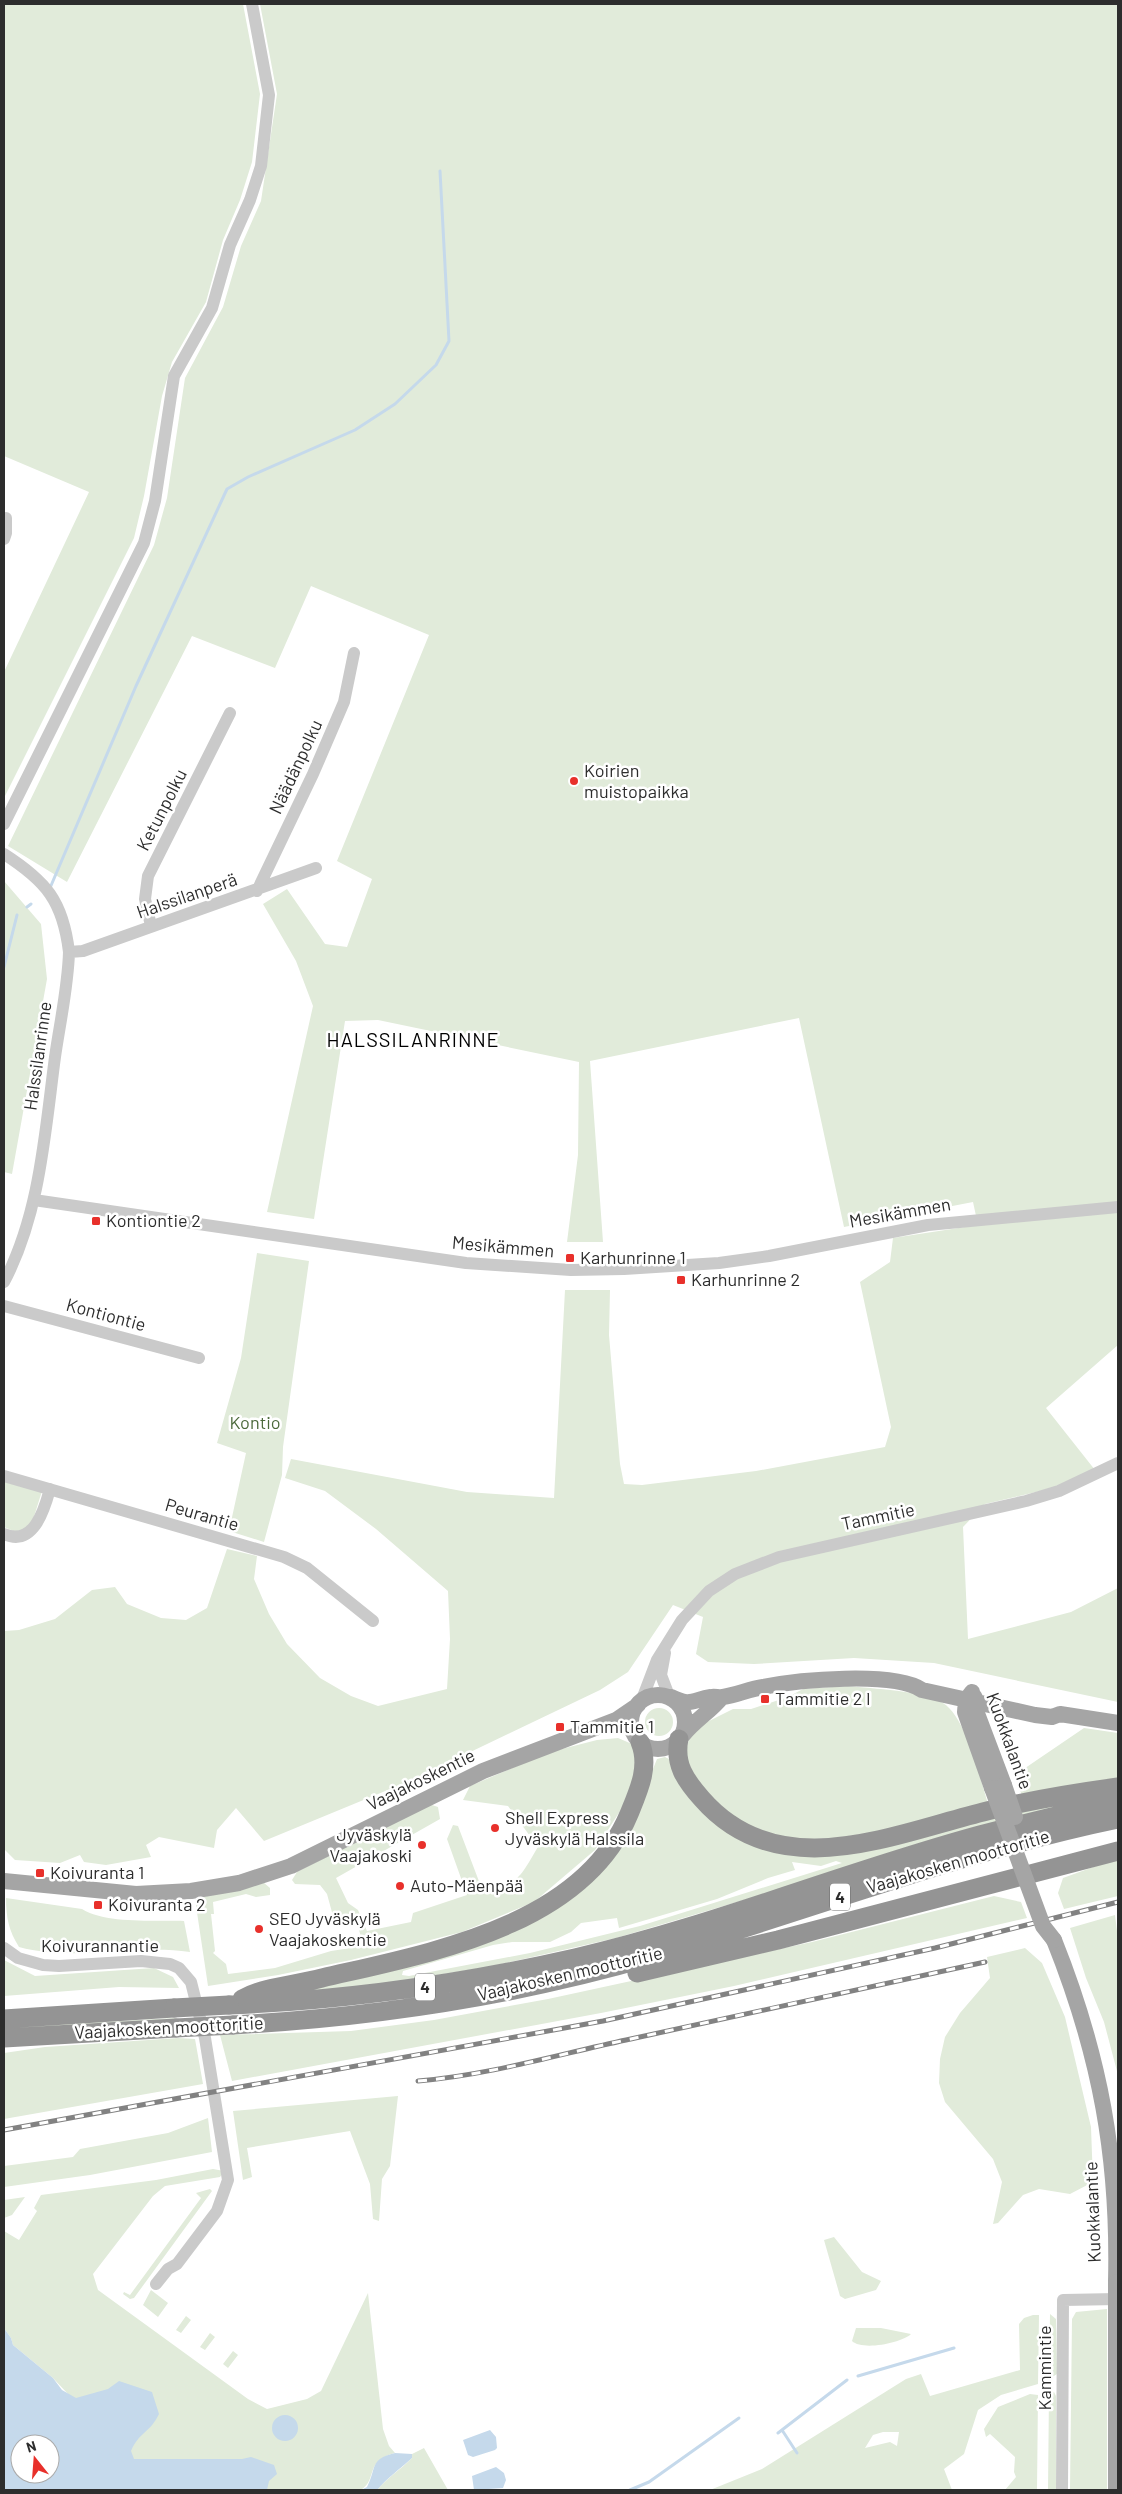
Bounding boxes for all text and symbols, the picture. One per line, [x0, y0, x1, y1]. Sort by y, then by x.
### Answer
street label: Näädänpolku [264, 716, 327, 817]
place label: Koirien muistopaikka [584, 759, 689, 802]
street label: Ketunpolku [131, 765, 191, 854]
marker: Koirien muistopaikka [568, 775, 580, 787]
street label: Halssilanperä [134, 868, 240, 923]
street label: Halssilanrinne [18, 1000, 56, 1112]
district label: HALSSILANRINNE [326, 1027, 500, 1051]
street label: Mesikämmen [847, 1192, 952, 1232]
place label: Kontiontie 2 [106, 1209, 201, 1231]
marker: Kontiontie 2 [90, 1215, 102, 1227]
street label: Mesikämmen [451, 1231, 555, 1261]
place label: Karhunrinne 1 [580, 1246, 686, 1268]
marker: Karhunrinne 1 [564, 1252, 576, 1264]
place label: Karhunrinne 2 [691, 1268, 800, 1290]
marker: Karhunrinne 2 [675, 1274, 687, 1286]
street label: Kontiontie [64, 1293, 149, 1335]
park label: Kontio [229, 1411, 281, 1433]
street label: Peurantie [163, 1493, 242, 1535]
street label: Tammitie [839, 1498, 916, 1535]
place label: Tammitie 2 I [775, 1687, 871, 1709]
street label: Kuokkalantie [982, 1689, 1038, 1792]
marker: Tammitie 2 I [759, 1693, 771, 1705]
place label: Tammitie 1 [570, 1715, 654, 1737]
marker: Tammitie 1 [554, 1721, 566, 1733]
street label: Vaajakoskentie [363, 1743, 478, 1815]
place label: Shell Express Jyväskylä Halssila [505, 1806, 644, 1849]
marker: Shell Express Jyväskylä Halssila [489, 1822, 501, 1834]
place label: Jyväskylä Vaajakoski [330, 1823, 412, 1866]
street label: Vaajakosken moottoritie [864, 1824, 1052, 1898]
marker: Jyväskylä Vaajakoski [416, 1839, 428, 1851]
place label: Koivuranta 1 [50, 1861, 144, 1883]
marker: Koivuranta 1 [34, 1867, 46, 1879]
place label: Auto-Mäenpää [410, 1874, 523, 1896]
marker: Auto-Mäenpää [394, 1880, 406, 1892]
road number: 4 [830, 1884, 850, 1910]
place label: Koivuranta 2 [108, 1893, 206, 1915]
marker: Koivuranta 2 [92, 1899, 104, 1911]
place label: SEO Jyväskylä Vaajakoskentie [269, 1907, 387, 1950]
marker: SEO Jyväskylä Vaajakoskentie [253, 1923, 265, 1935]
street label: Koivurannantie [41, 1934, 159, 1956]
street label: Vaajakosken moottoritie [475, 1941, 664, 2005]
road number: 4 [415, 1974, 435, 2000]
street label: Vaajakosken moottoritie [74, 2011, 264, 2043]
street label: Kuokkalantie [1079, 2161, 1105, 2263]
street label: Kammintie [1033, 2326, 1055, 2411]
north arrow [10, 2434, 60, 2484]
text: N [24, 2437, 38, 2456]

